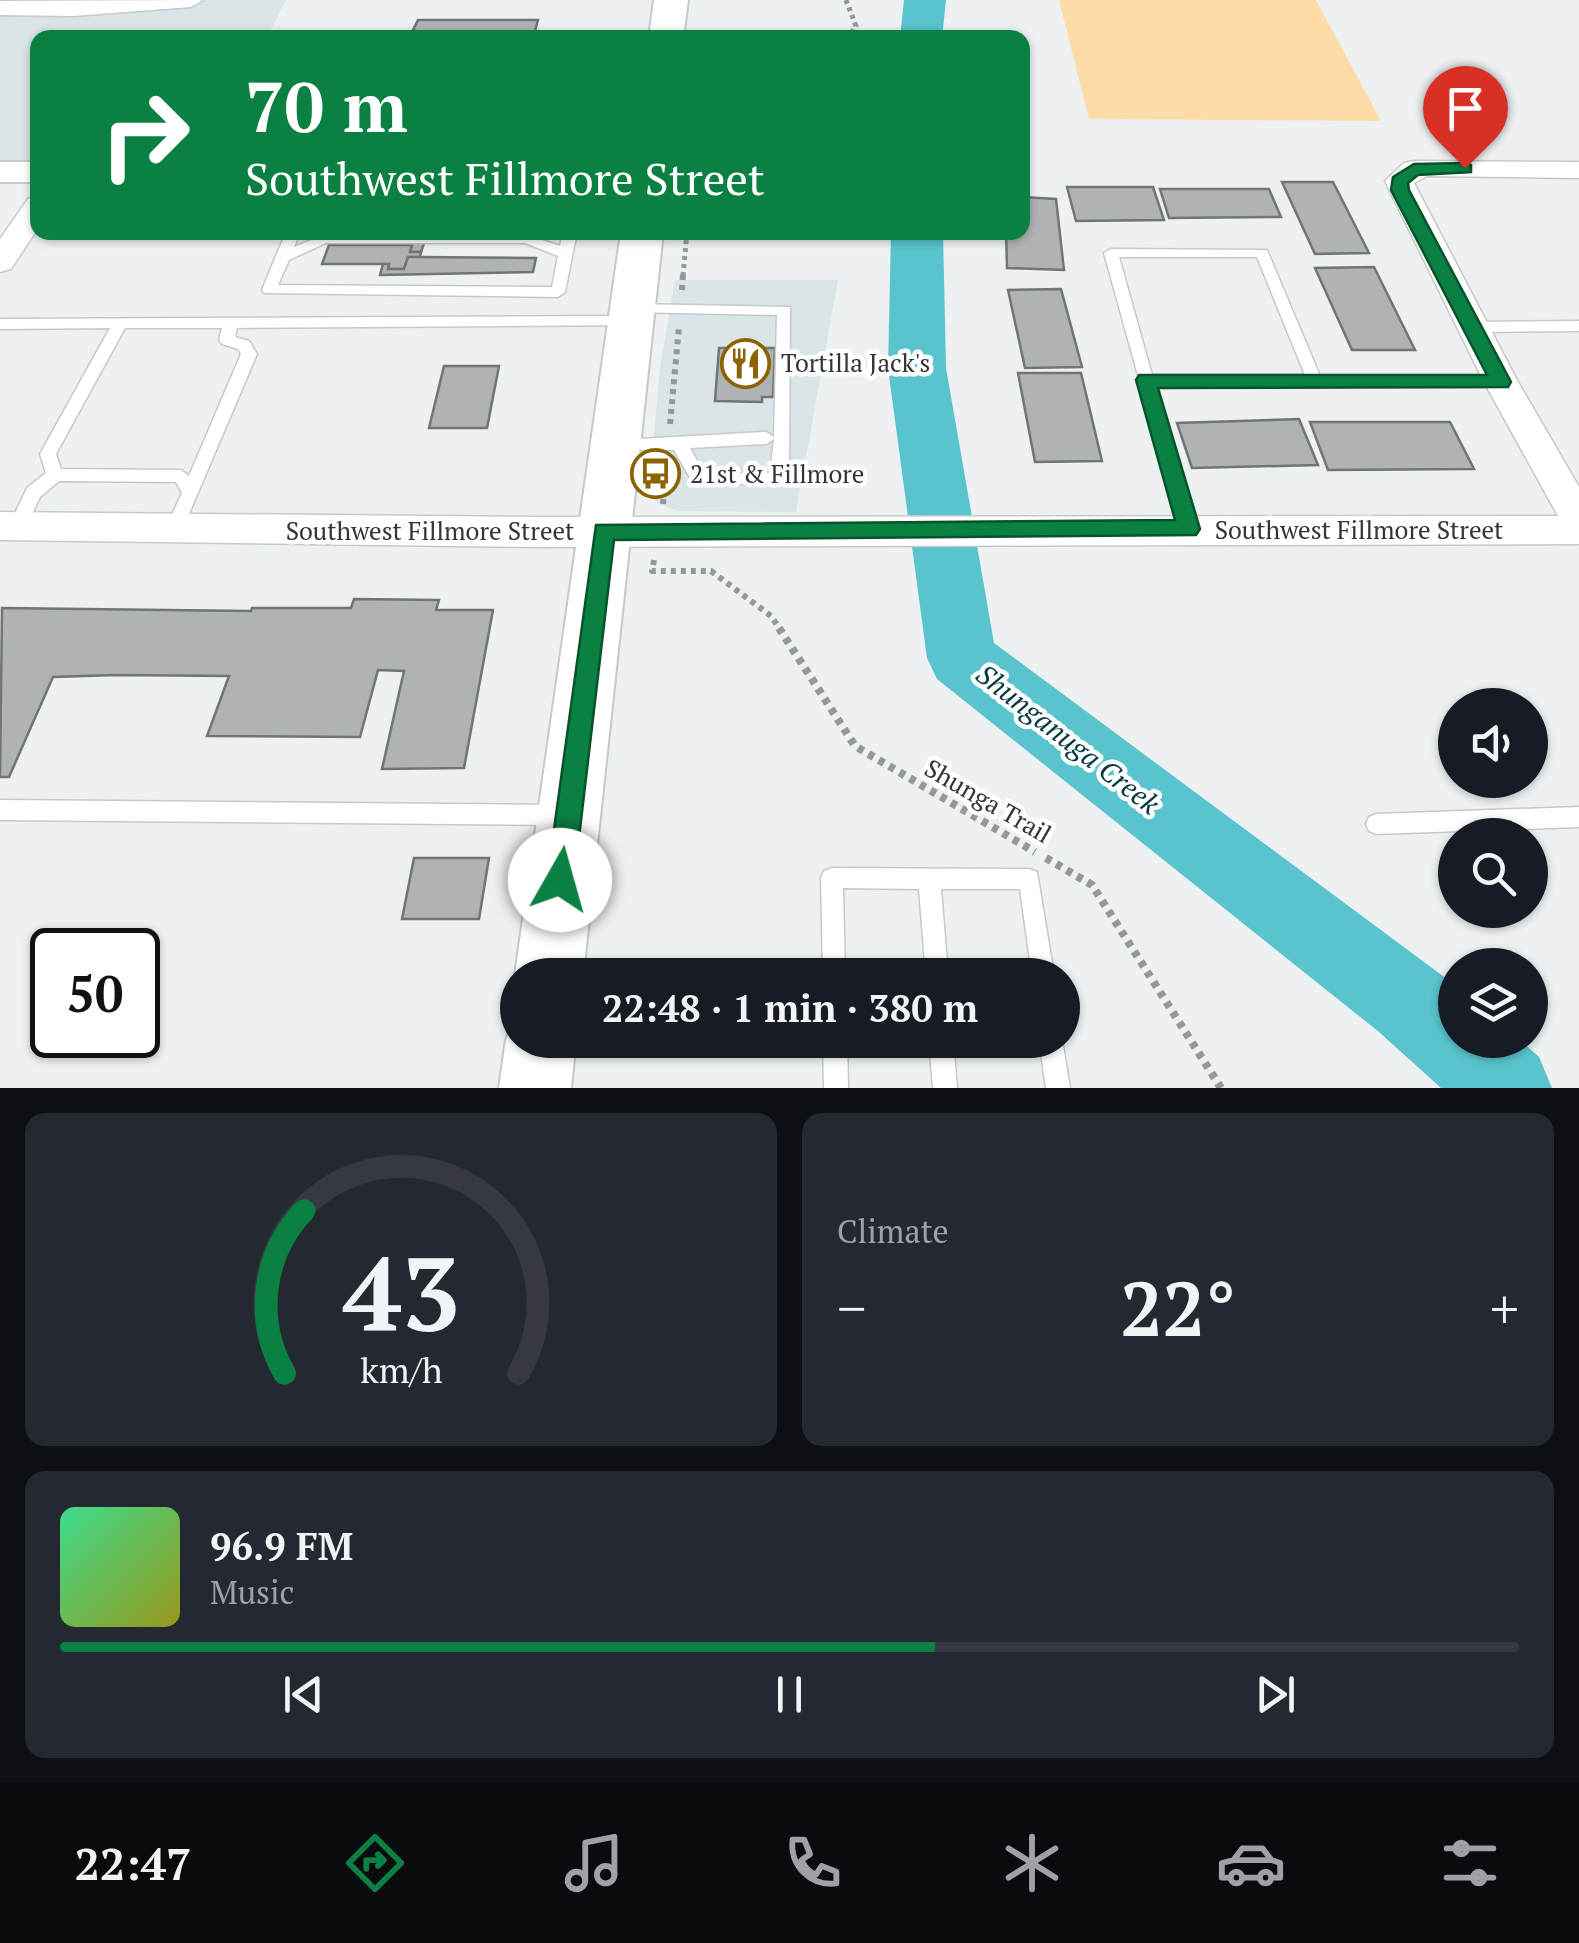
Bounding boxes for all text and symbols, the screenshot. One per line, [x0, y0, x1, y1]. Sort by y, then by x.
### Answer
text: 70 m [245, 59, 408, 152]
pin [1423, 66, 1508, 169]
icon: right [80, 70, 210, 200]
icon: arrive [1438, 81, 1493, 136]
text: Southwest Fillmore Street [245, 148, 765, 208]
restaurant icon: Tortilla Jack's [720, 337, 772, 389]
place label: Tortilla Jack's [781, 346, 930, 379]
bus stop icon: 21st & Fillmore [629, 448, 681, 500]
place label: 21st & Fillmore [690, 457, 864, 490]
street label: Southwest Fillmore Street [1215, 513, 1503, 546]
street label: Southwest Fillmore Street [286, 514, 574, 547]
water label: Shunganuga Creek [969, 655, 1168, 822]
map controls [1438, 688, 1548, 1058]
button: sound [1438, 688, 1548, 798]
street label: Shunga Trail [919, 751, 1058, 850]
button: search [1438, 818, 1548, 928]
position arrow [508, 828, 612, 932]
speed limit sign: 50 [30, 928, 160, 1058]
button: layers [1438, 948, 1548, 1058]
text: 22:48 · 1 min · 380 m [602, 983, 978, 1033]
text: Climate [837, 1210, 949, 1252]
text: 43 [342, 1223, 460, 1361]
text: 22° [1120, 1258, 1236, 1357]
text: − [837, 1271, 866, 1344]
text: + [1490, 1271, 1519, 1344]
text: km/h [360, 1346, 442, 1393]
text: 96.9 FM [210, 1521, 353, 1571]
text: Music [210, 1571, 295, 1613]
icon: previous [276, 1667, 331, 1722]
icon: pause [762, 1667, 817, 1722]
icon: next [1248, 1667, 1303, 1722]
icon: directions [340, 1828, 410, 1898]
icon: music [559, 1828, 629, 1898]
icon: phone [778, 1828, 848, 1898]
icon: climate [997, 1828, 1067, 1898]
icon: car [1216, 1828, 1286, 1898]
icon: filters [1435, 1828, 1505, 1898]
text: 22:47 [74, 1833, 192, 1893]

